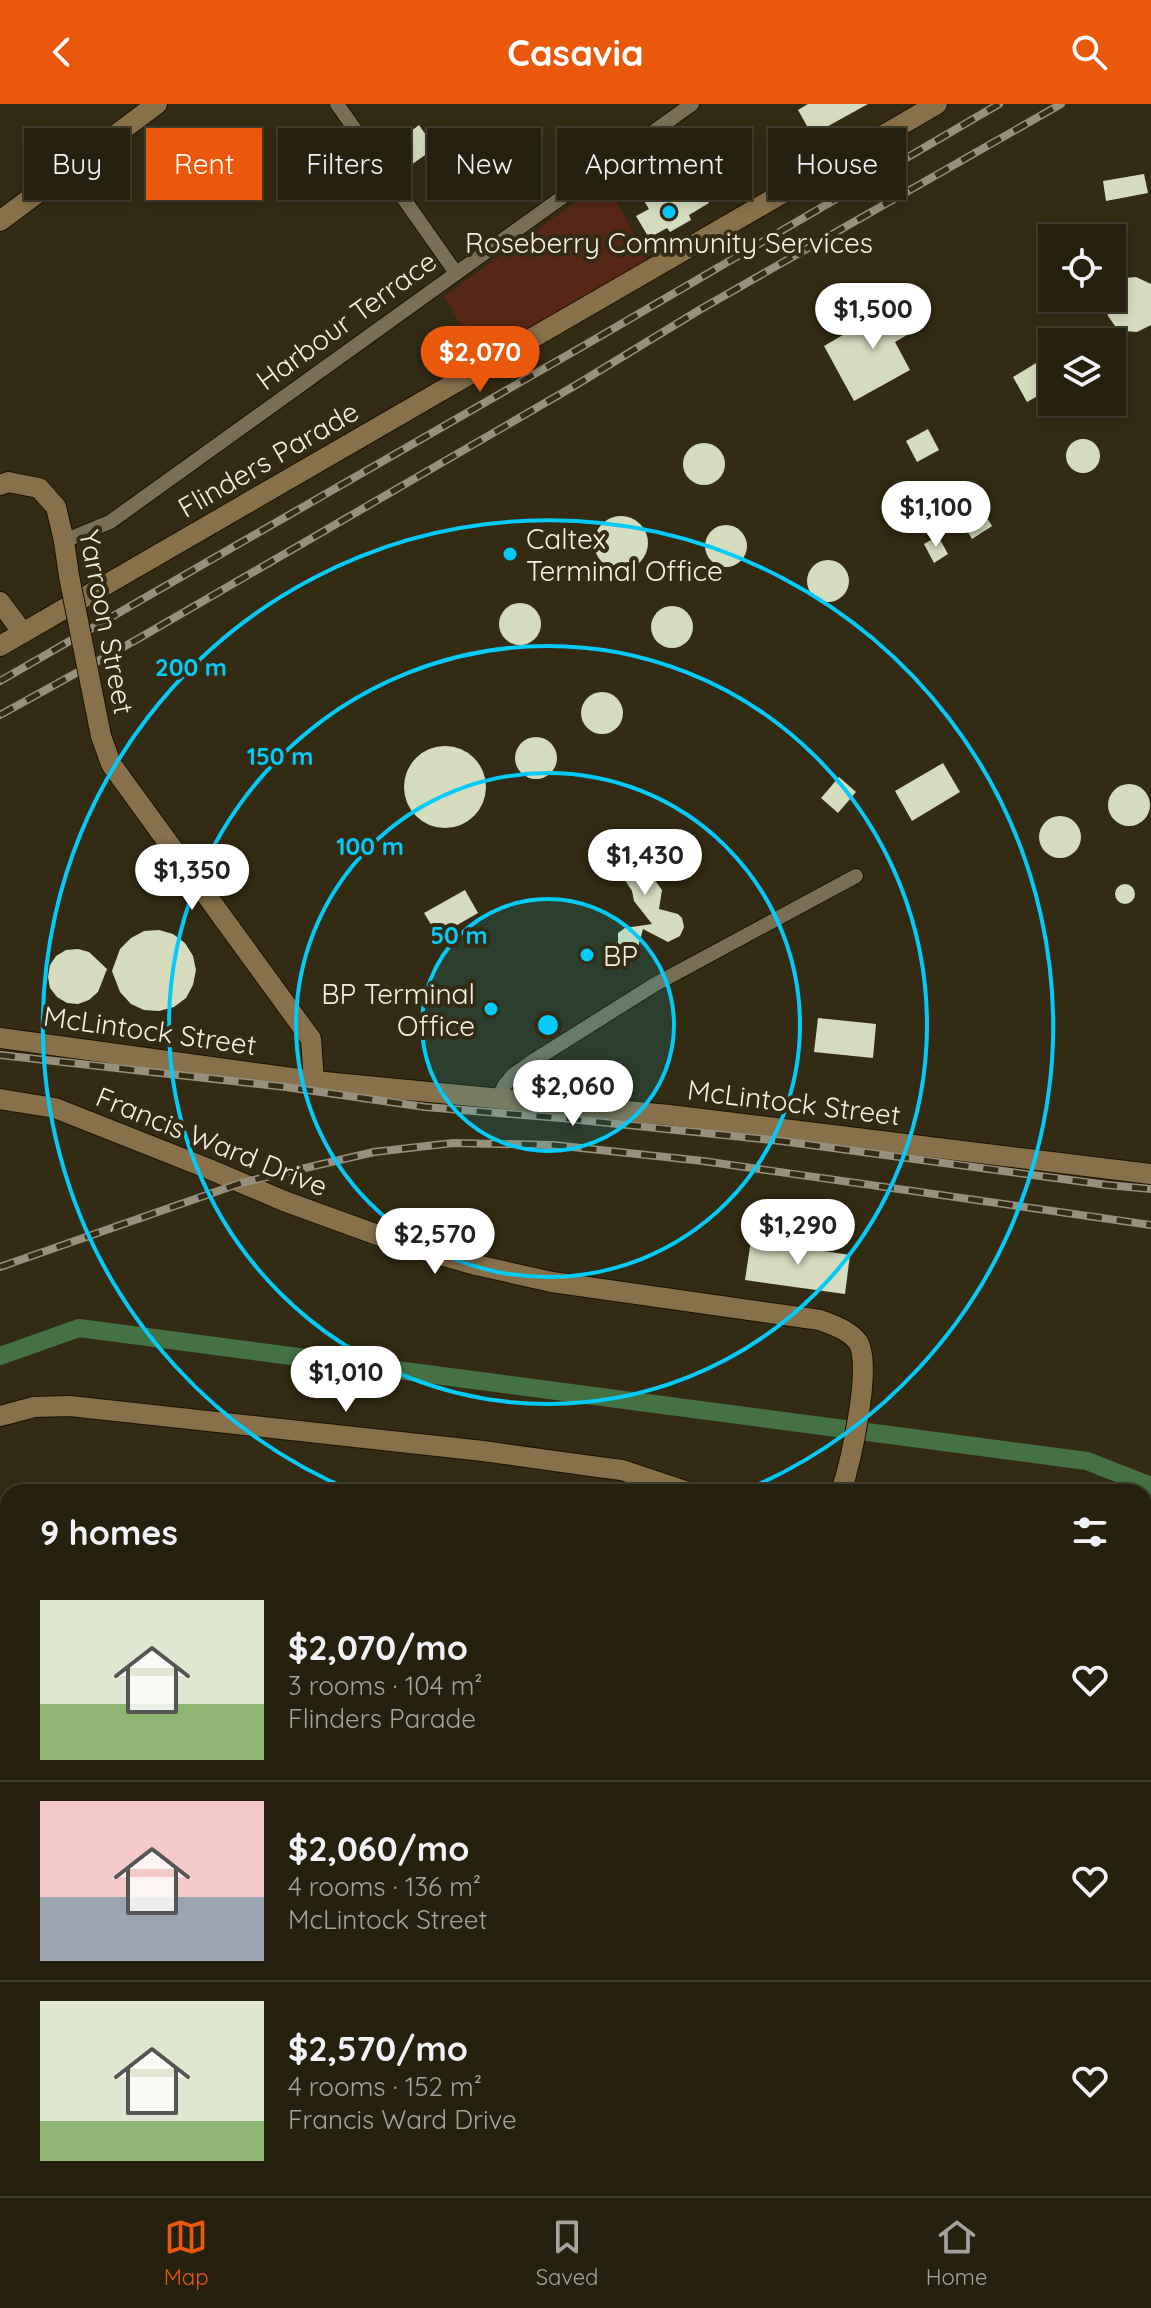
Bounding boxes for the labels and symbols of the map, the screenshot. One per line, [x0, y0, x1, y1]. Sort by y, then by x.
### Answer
marker: Roseberry Community Services [660, 203, 678, 221]
place label: Roseberry Community Services [465, 225, 873, 260]
street label: Harbour Terrace [249, 243, 443, 397]
pin: $1,500 [808, 283, 938, 351]
pin: $2,070 [415, 326, 545, 394]
street label: Flinders Parade [172, 393, 364, 525]
pin: $1,100 [871, 481, 1001, 549]
place label: Caltex Terminal Office [526, 521, 723, 588]
street label: Yarroon Street [72, 527, 142, 717]
marker: Caltex Terminal Office [501, 545, 519, 563]
text: 200 m [155, 652, 227, 682]
text: 150 m [247, 741, 313, 771]
pin: $1,430 [580, 829, 710, 897]
text: 100 m [336, 831, 404, 861]
pin: $1,350 [127, 844, 257, 912]
text: 50 m [430, 920, 488, 950]
place label: BP [603, 938, 638, 973]
marker: BP [578, 946, 596, 964]
place label: BP Terminal Office [321, 976, 475, 1043]
street label: McLintock Street [41, 998, 259, 1062]
marker: BP Terminal Office [482, 1000, 500, 1018]
centre of rings [534, 1011, 562, 1039]
pin: $2,060 [508, 1060, 638, 1128]
street label: McLintock Street [685, 1072, 903, 1132]
street label: Francis Ward Drive [91, 1079, 333, 1203]
pin: $1,290 [733, 1199, 863, 1267]
pin: $2,570 [370, 1208, 500, 1276]
pin: $1,010 [281, 1346, 411, 1414]

